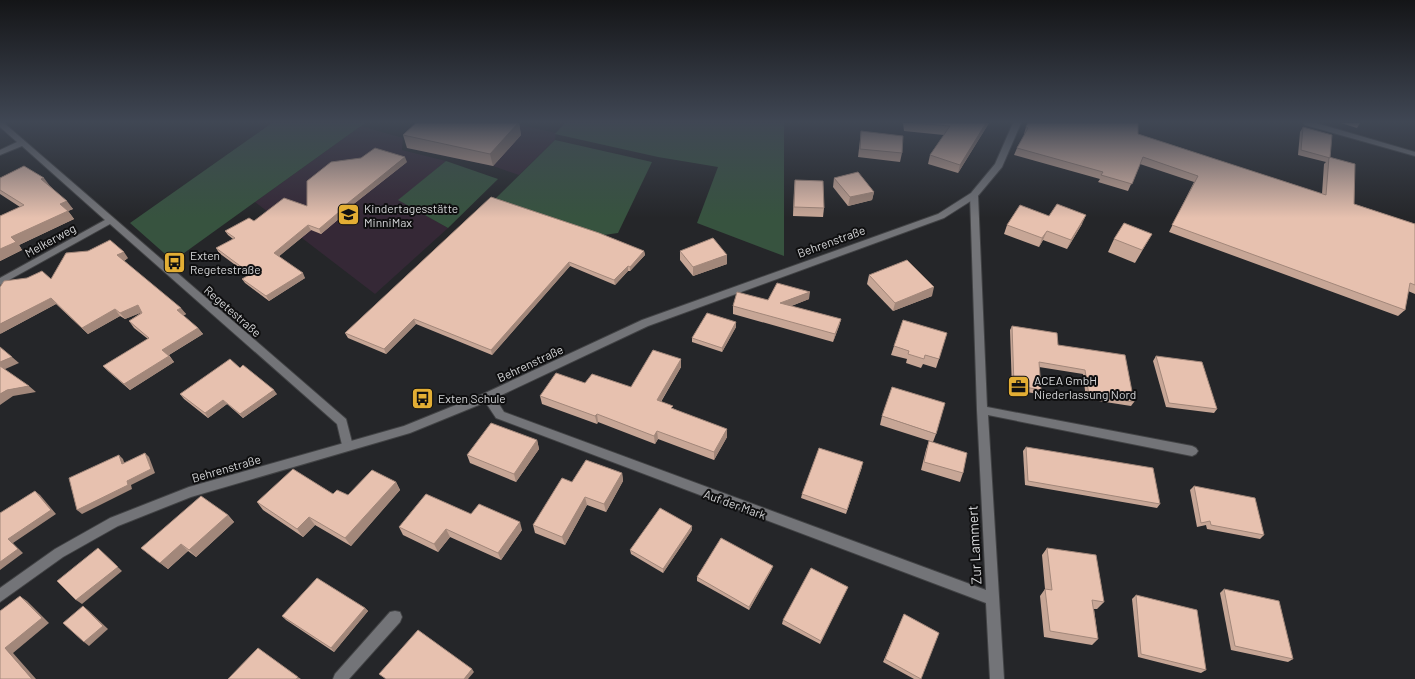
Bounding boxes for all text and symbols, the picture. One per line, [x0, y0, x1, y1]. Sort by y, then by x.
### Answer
place label: Kindertagesstätte MinniMax [364, 201, 458, 229]
school or university icon: Kindertagesstätte MinniMax [336, 202, 362, 228]
street label: Melkerweg [22, 220, 78, 260]
street label: Behrenstraße [795, 222, 867, 260]
place label: Exten Regetestraße [190, 248, 261, 276]
bus stop icon: Exten Regetestraße [161, 249, 187, 275]
street label: Regetestraße [202, 283, 264, 339]
street label: Behrenstraße [495, 342, 565, 384]
place label: ACEA GmbH Niederlassung Nord [1034, 373, 1136, 401]
office icon: ACEA GmbH Niederlassung Nord [1006, 374, 1032, 400]
bus stop icon: Exten Schule [410, 385, 436, 411]
place label: Exten Schule [438, 391, 506, 405]
street label: Behrenstraße [190, 451, 262, 485]
street label: Auf der Mark [702, 486, 768, 522]
street label: Zur Lammert [963, 505, 985, 585]

